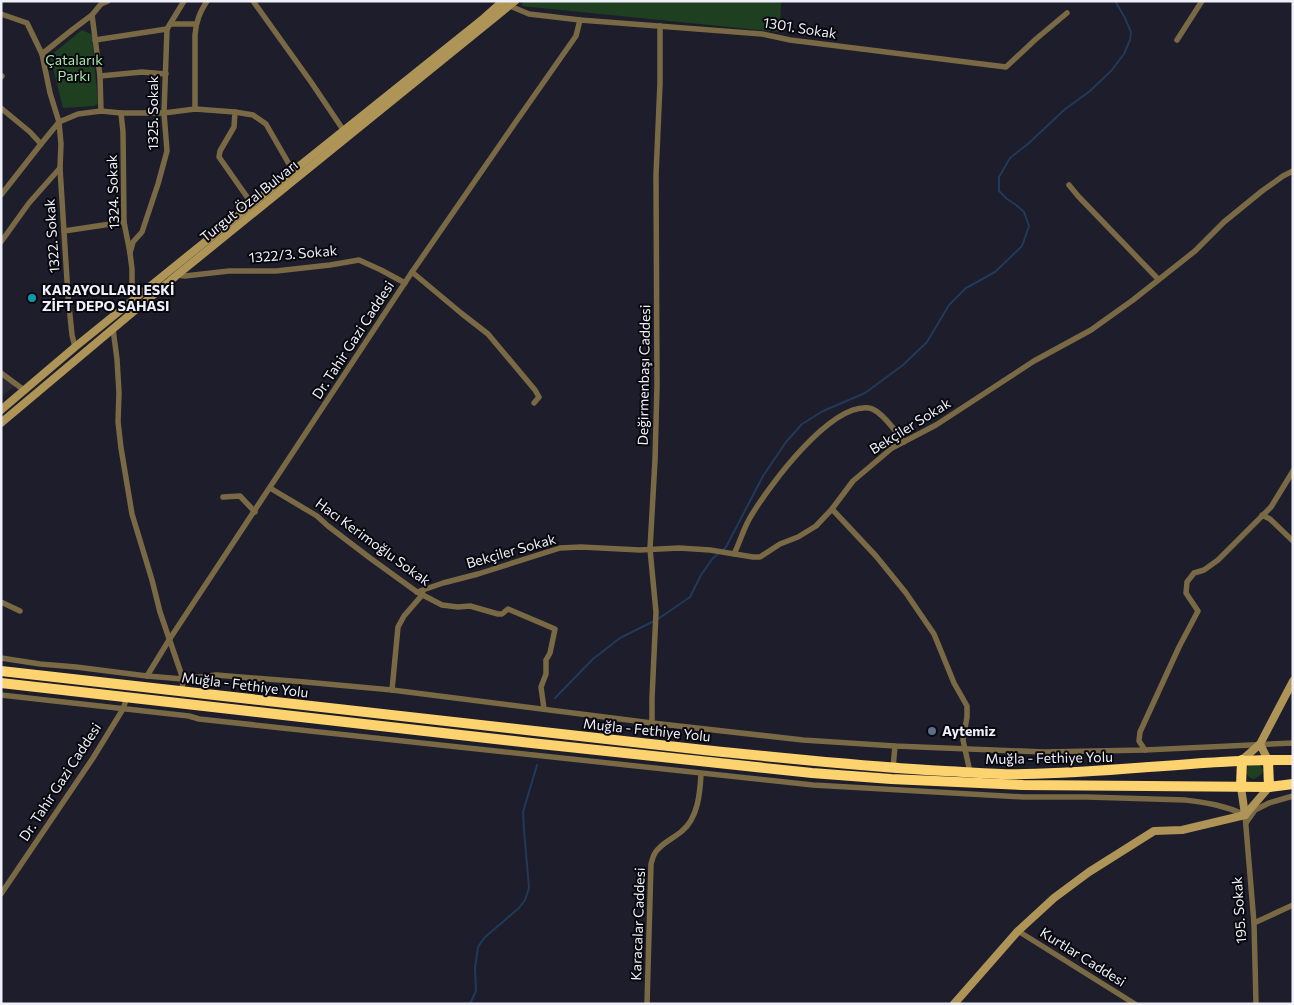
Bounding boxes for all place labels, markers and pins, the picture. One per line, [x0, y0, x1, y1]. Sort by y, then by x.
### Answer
place label: KARAYOLLARI ESKİ ZİFT DEPO SAHASI [42, 281, 174, 314]
marker: KARAYOLLARI ESKİ ZİFT DEPO SAHASI [26, 292, 38, 304]
place label: Aytemiz [942, 722, 996, 739]
marker: Aytemiz [926, 725, 938, 737]

